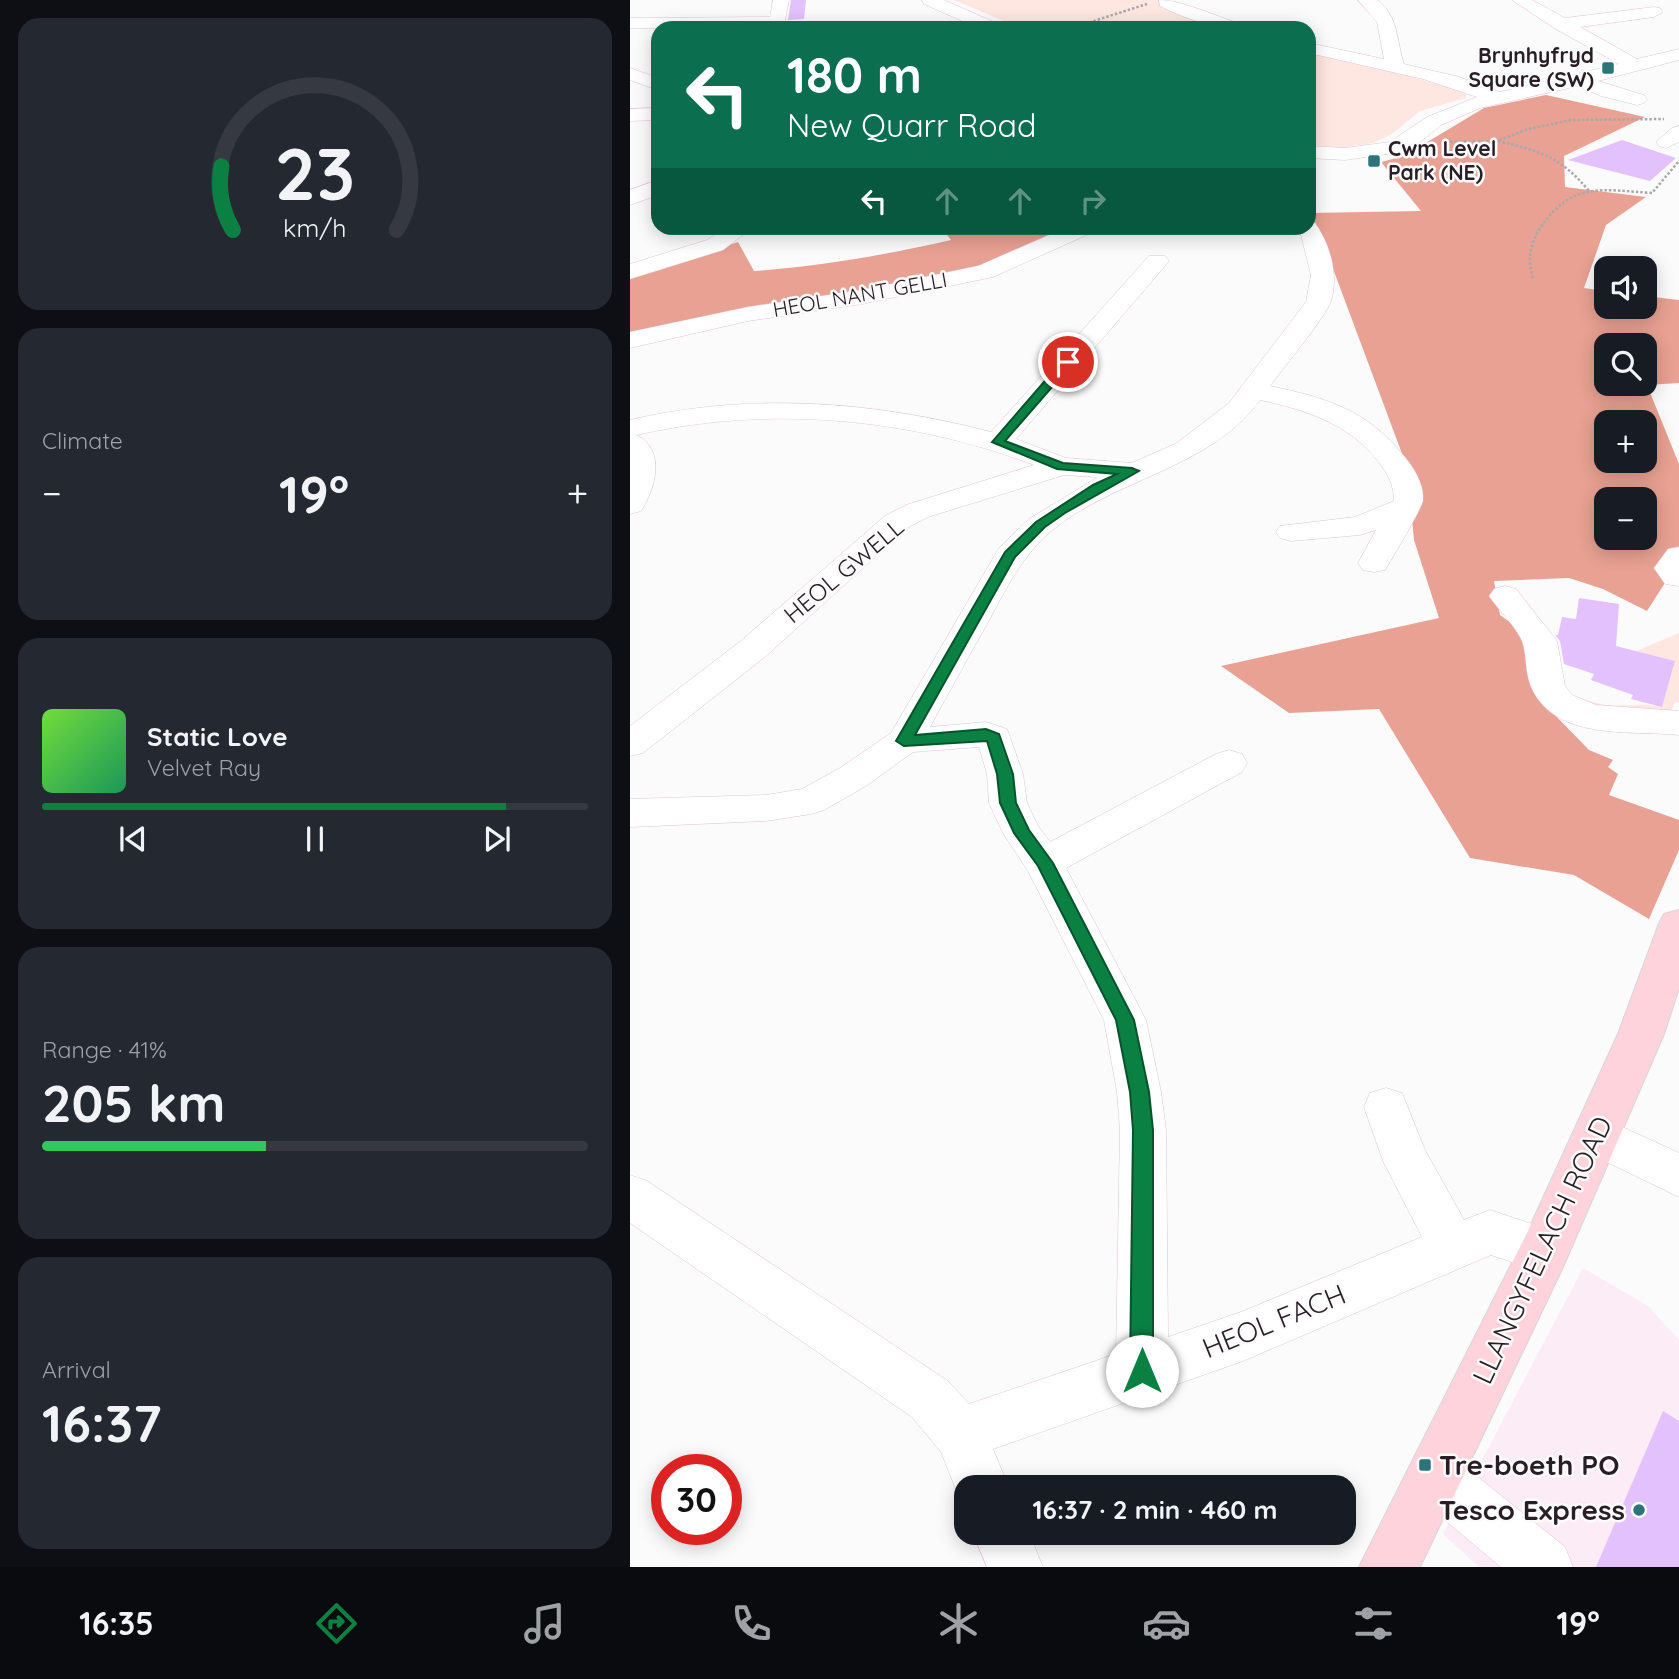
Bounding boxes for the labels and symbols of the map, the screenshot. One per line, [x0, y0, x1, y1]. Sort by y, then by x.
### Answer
place label: Brynhyfryd Square (SW) [1469, 42, 1594, 92]
marker: Brynhyfryd Square (SW) [1600, 60, 1616, 76]
place label: Cwm Level Park (NE) [1388, 135, 1496, 185]
marker: Cwm Level Park (NE) [1366, 153, 1382, 169]
street label: HEOL NANT GELLI [771, 266, 949, 322]
pin [1038, 332, 1098, 392]
street label: HEOL GWELL [777, 511, 910, 629]
street label: LLANGYFELACH ROAD [1464, 1110, 1619, 1389]
street label: HEOL FACH [1197, 1276, 1351, 1365]
position arrow [1105, 1334, 1179, 1408]
place label: Tre-boeth PO [1439, 1447, 1619, 1482]
speed limit sign: 30 [651, 1454, 742, 1545]
marker: Tre-boeth PO [1417, 1457, 1433, 1473]
place label: Tesco Express [1439, 1492, 1625, 1527]
marker: Tesco Express [1631, 1502, 1647, 1518]

